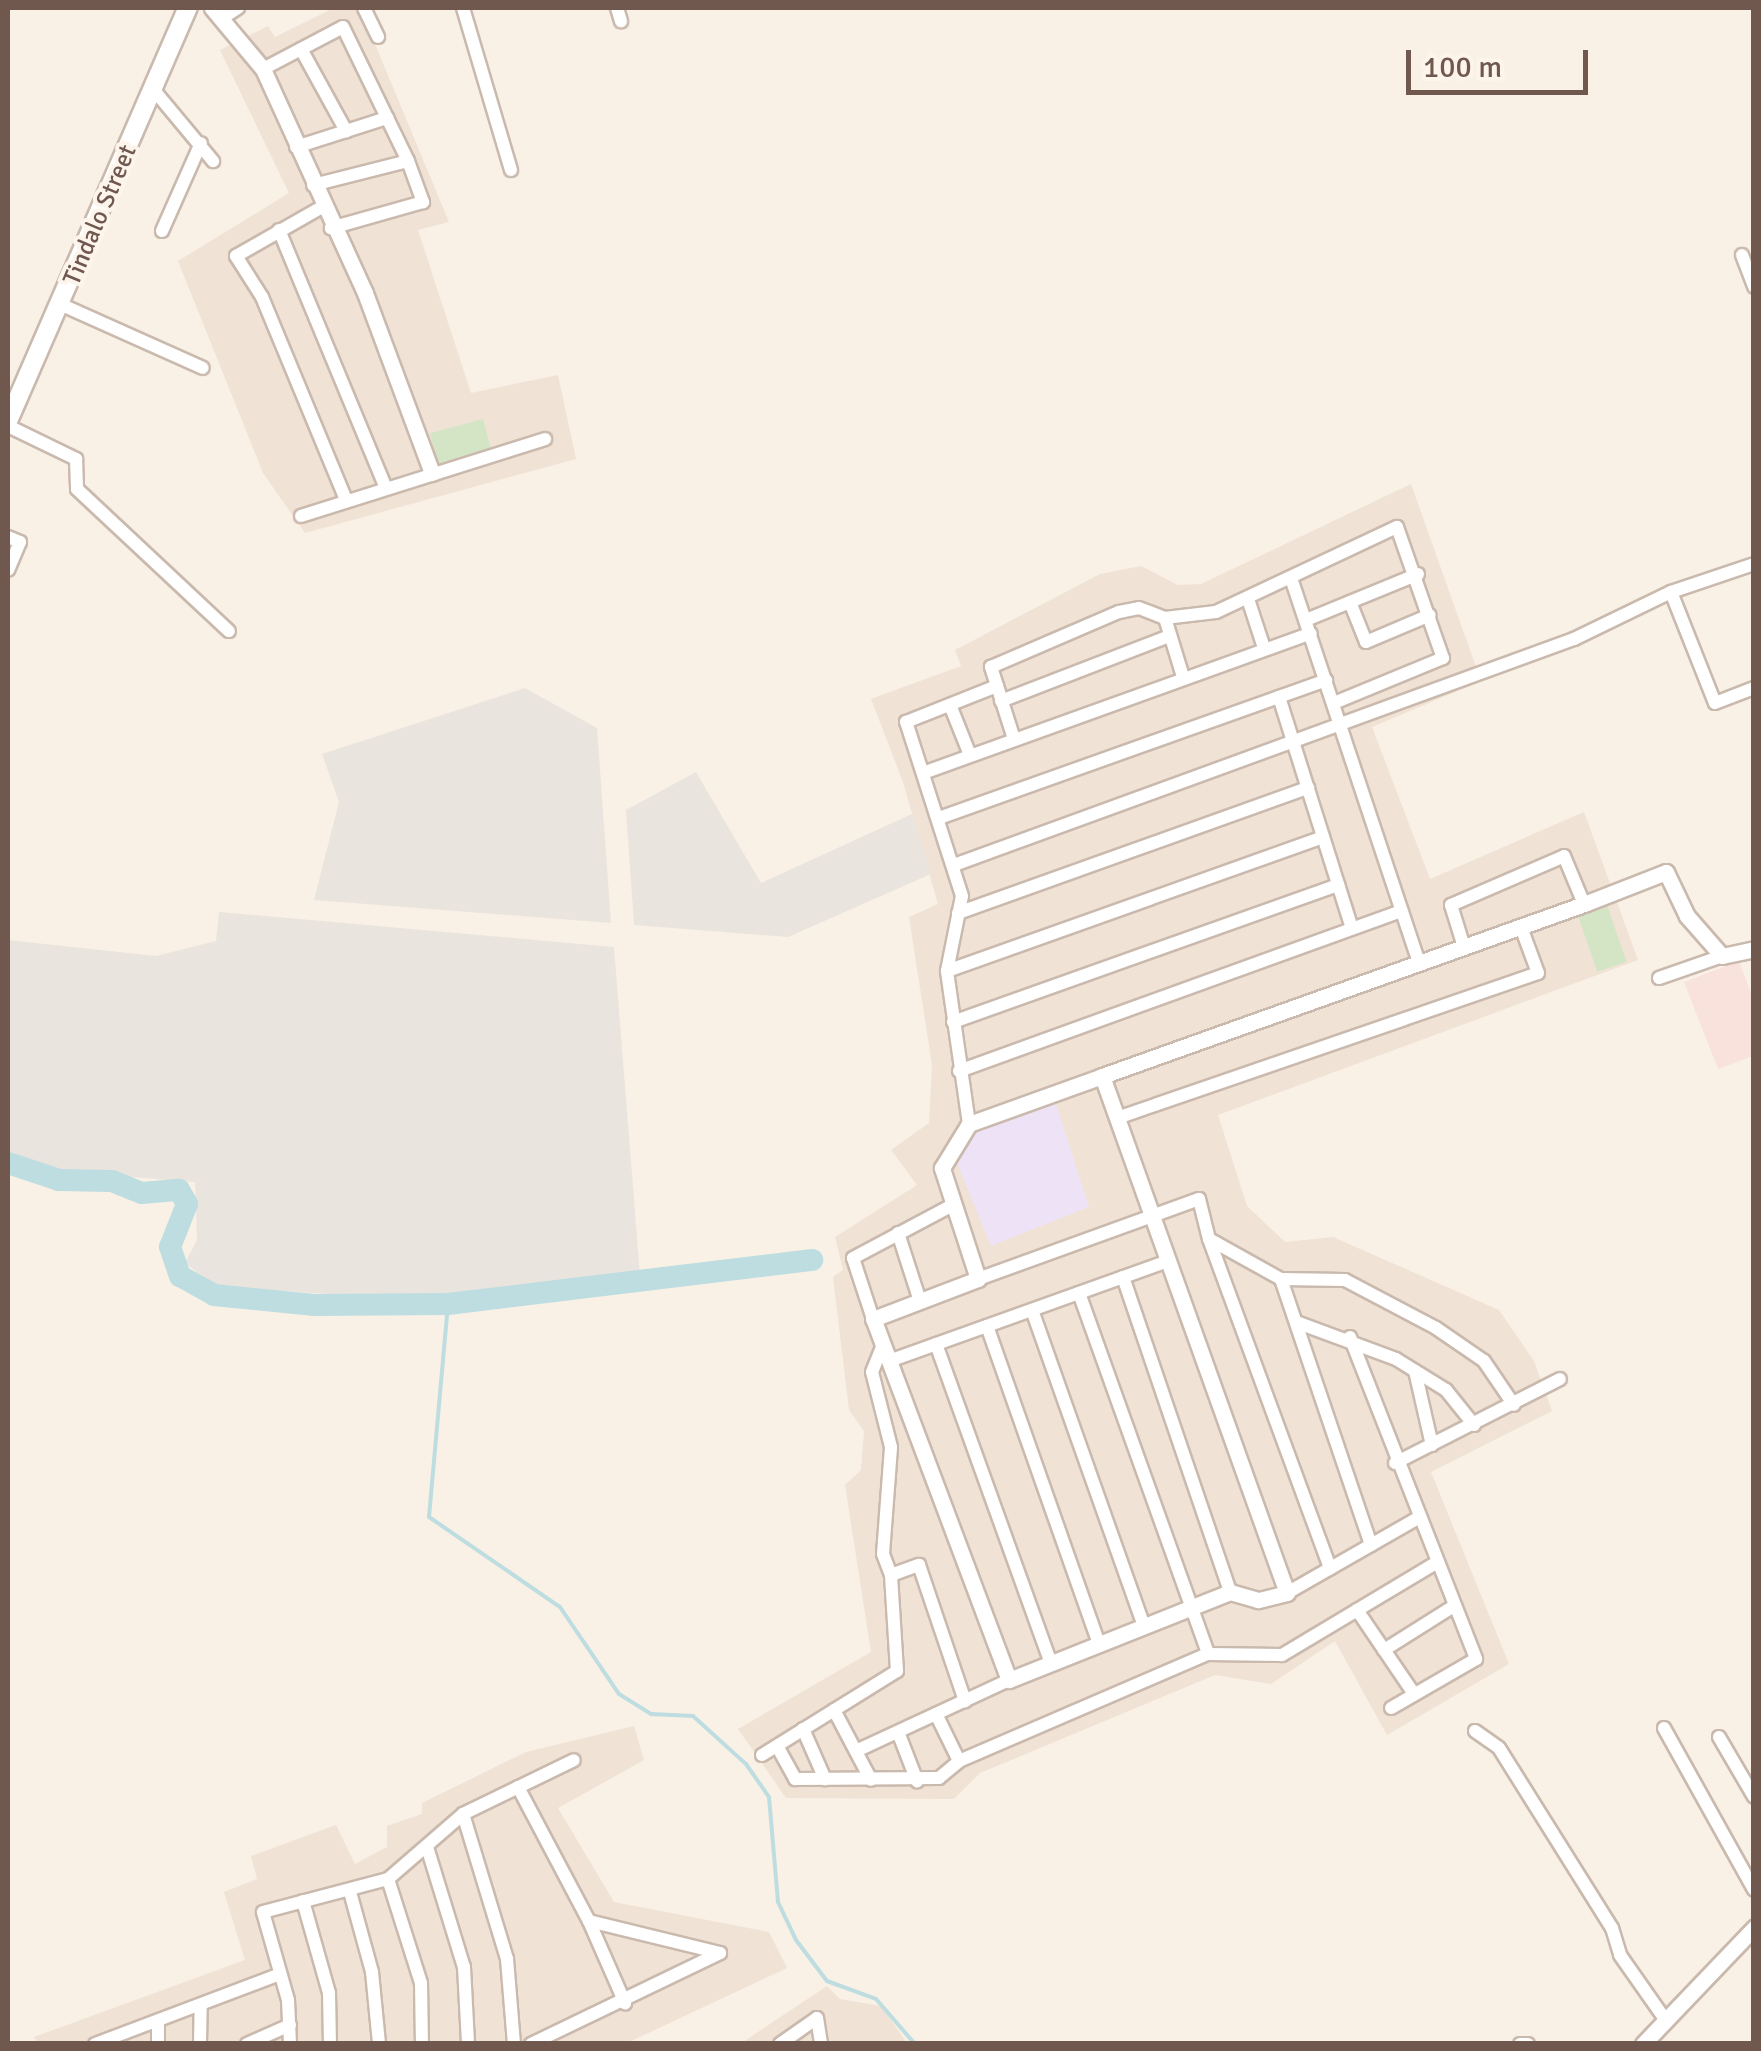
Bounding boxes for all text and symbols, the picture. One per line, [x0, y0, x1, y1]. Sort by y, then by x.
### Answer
scale bar [1411, 30, 1594, 92]
text: 100 m [1423, 49, 1502, 86]
street label: Tindalo Street [57, 140, 143, 290]

